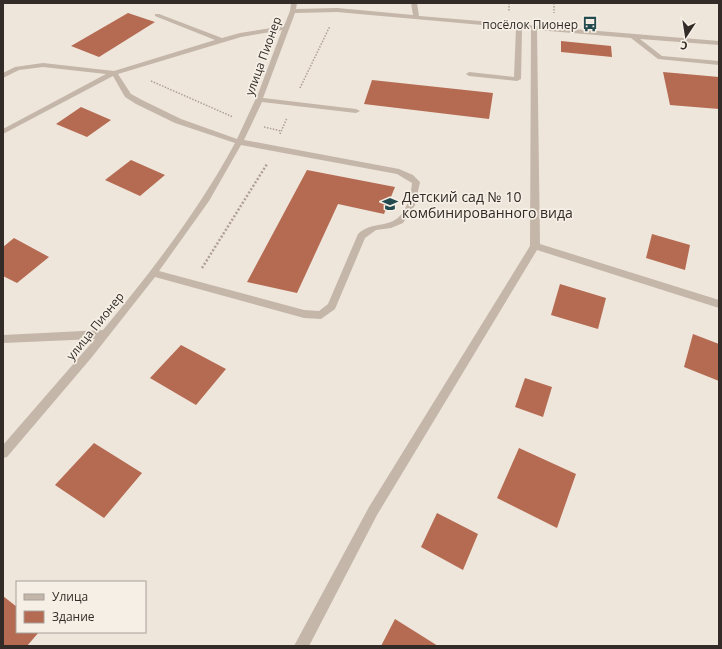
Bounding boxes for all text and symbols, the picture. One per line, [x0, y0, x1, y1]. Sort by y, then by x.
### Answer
street label: улица Пионер [241, 14, 285, 98]
bus stop icon: посёлок Пионер [581, 15, 599, 33]
place label: посёлок Пионер [482, 16, 578, 33]
north arrow [666, 16, 706, 56]
text: С [679, 38, 689, 54]
place label: Детский сад № 10 комбинированного вида [402, 187, 573, 222]
school or university icon: Детский сад № 10 комбинированного вида [381, 195, 399, 213]
street label: улица Пионер [62, 288, 128, 364]
legend [16, 581, 146, 633]
text: Улица [52, 588, 88, 605]
text: Здание [52, 608, 95, 625]

